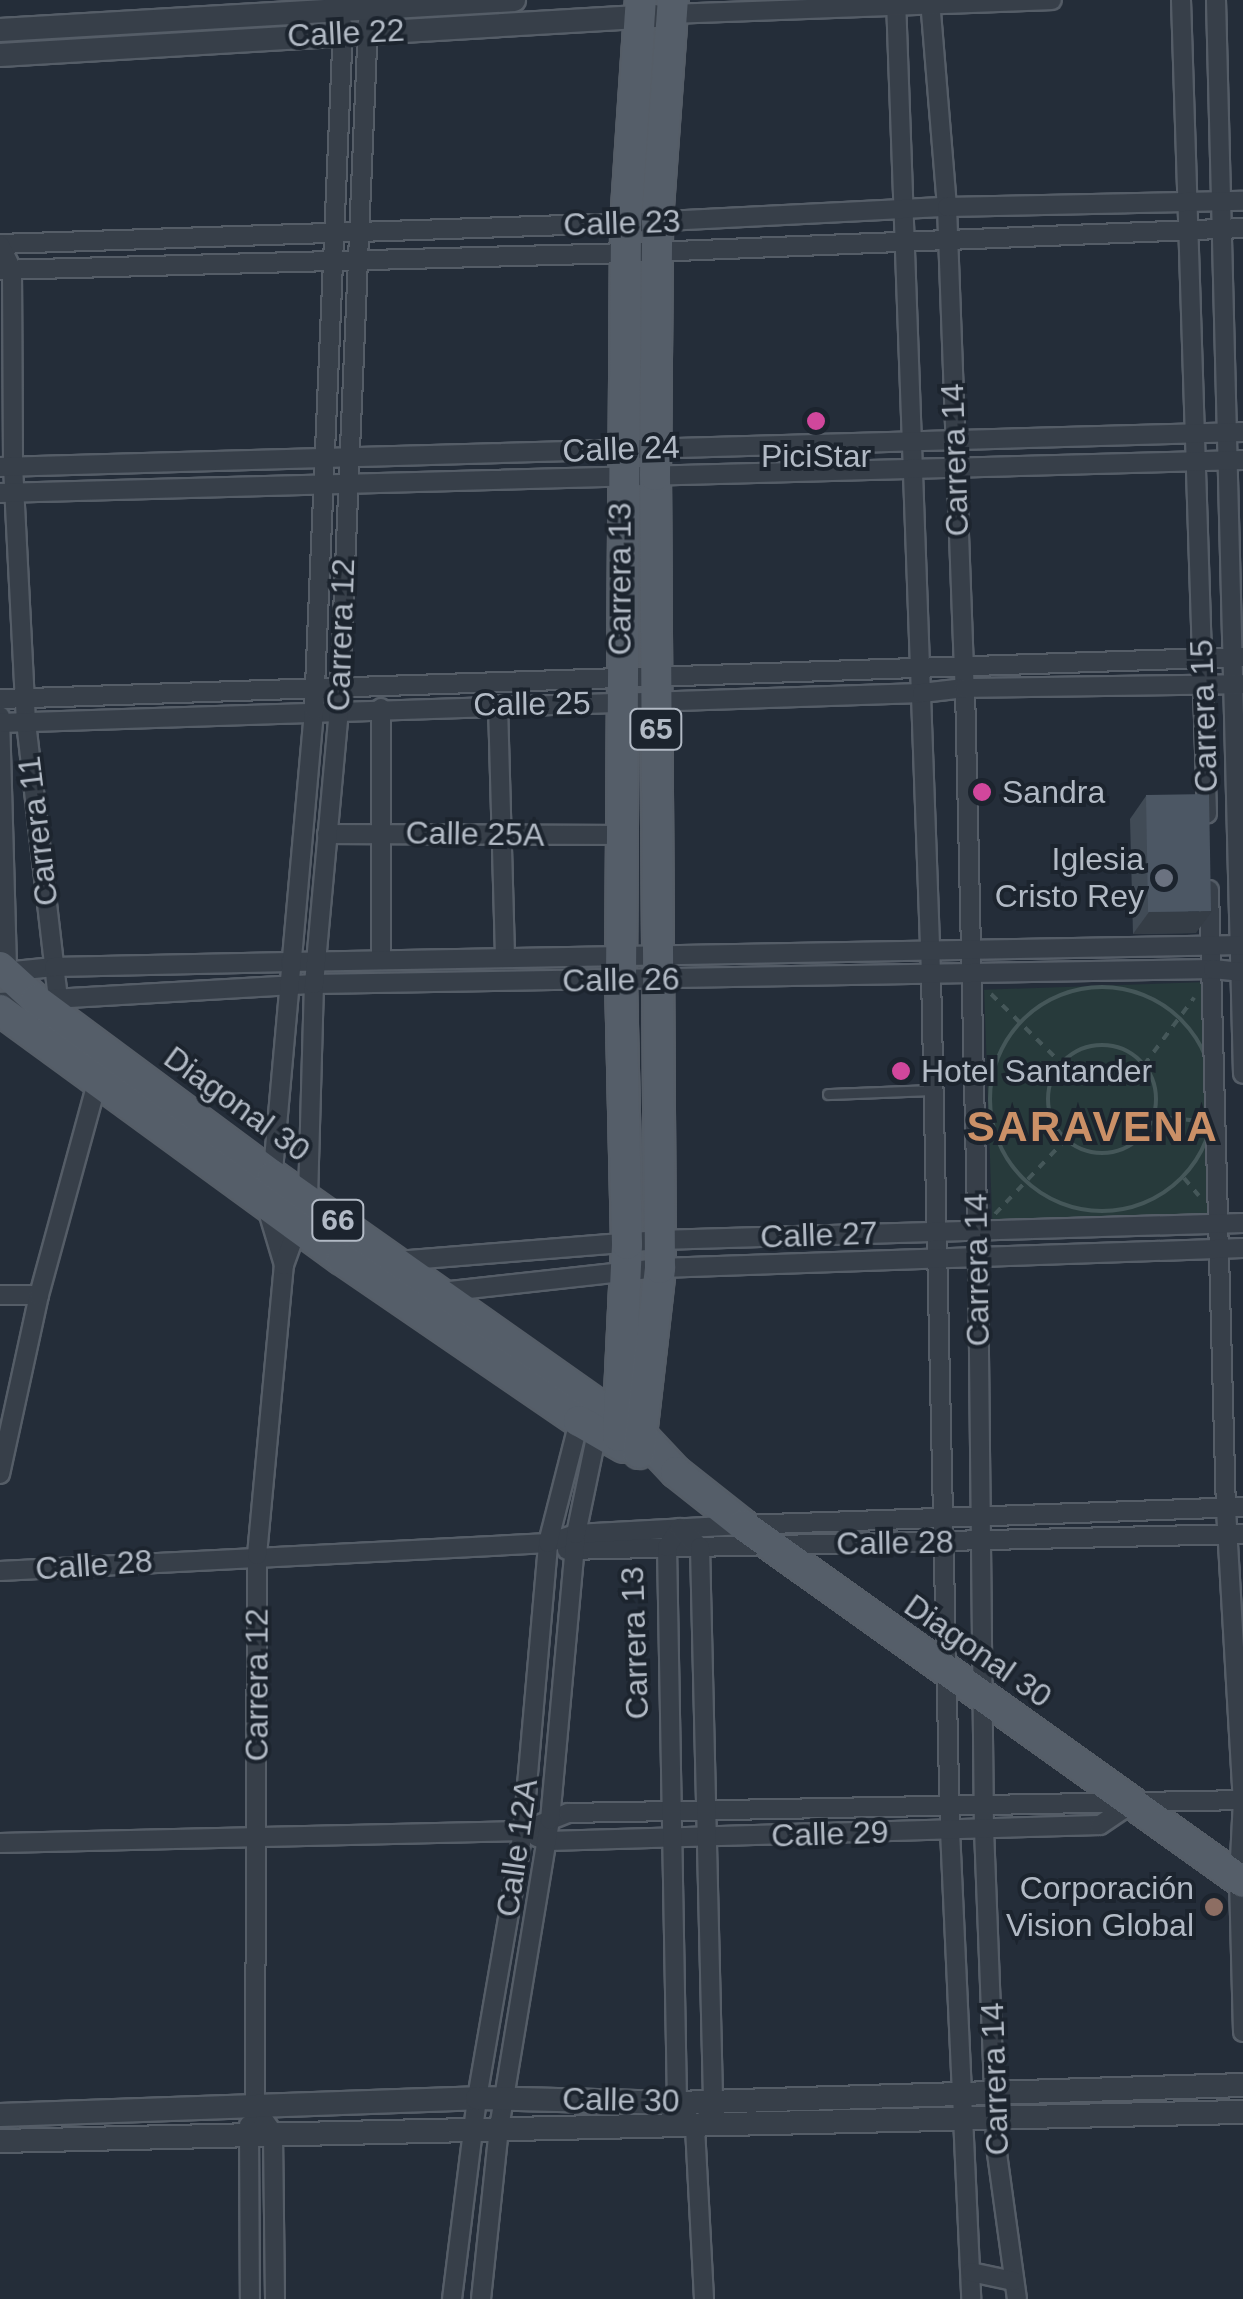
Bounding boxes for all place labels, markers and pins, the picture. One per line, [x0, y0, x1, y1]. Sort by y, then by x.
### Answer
marker: PiciStar [805, 410, 827, 432]
place label: PiciStar [761, 437, 871, 475]
place label: Sandra [1002, 773, 1105, 811]
marker: Sandra [971, 781, 993, 803]
place label: Iglesia Cristo Rey [995, 841, 1144, 916]
marker: Iglesia Cristo Rey [1153, 867, 1175, 889]
place label: Hotel Santander [921, 1052, 1152, 1090]
marker: Hotel Santander [890, 1060, 912, 1082]
place label: Corporación Vision Global [1006, 1870, 1194, 1945]
marker: Corporación Vision Global [1203, 1896, 1225, 1918]

